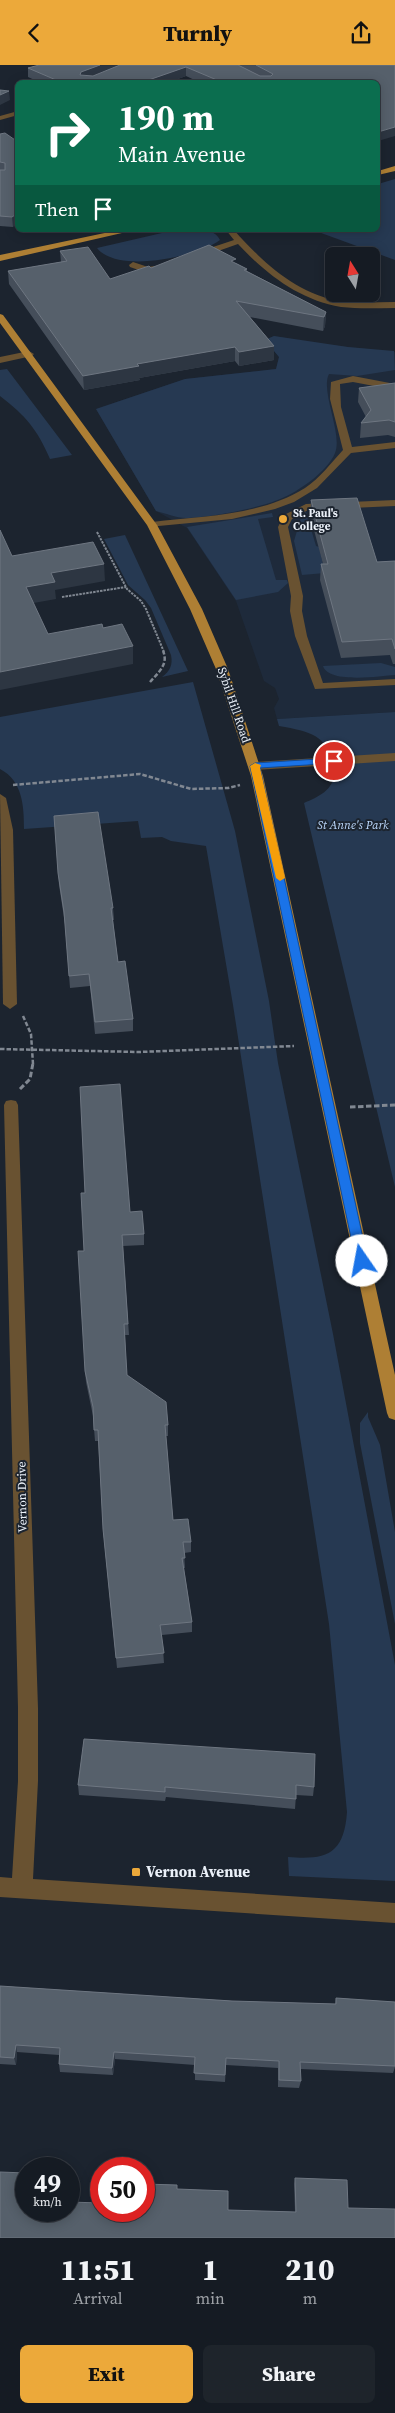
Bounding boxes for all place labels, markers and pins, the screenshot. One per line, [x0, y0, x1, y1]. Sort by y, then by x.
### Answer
place label: St. Paul's College [293, 506, 338, 534]
marker: St. Paul's College [277, 513, 289, 525]
pin [313, 740, 355, 782]
place label: Vernon Avenue [146, 1861, 250, 1882]
marker: Vernon Avenue [130, 1866, 142, 1878]

